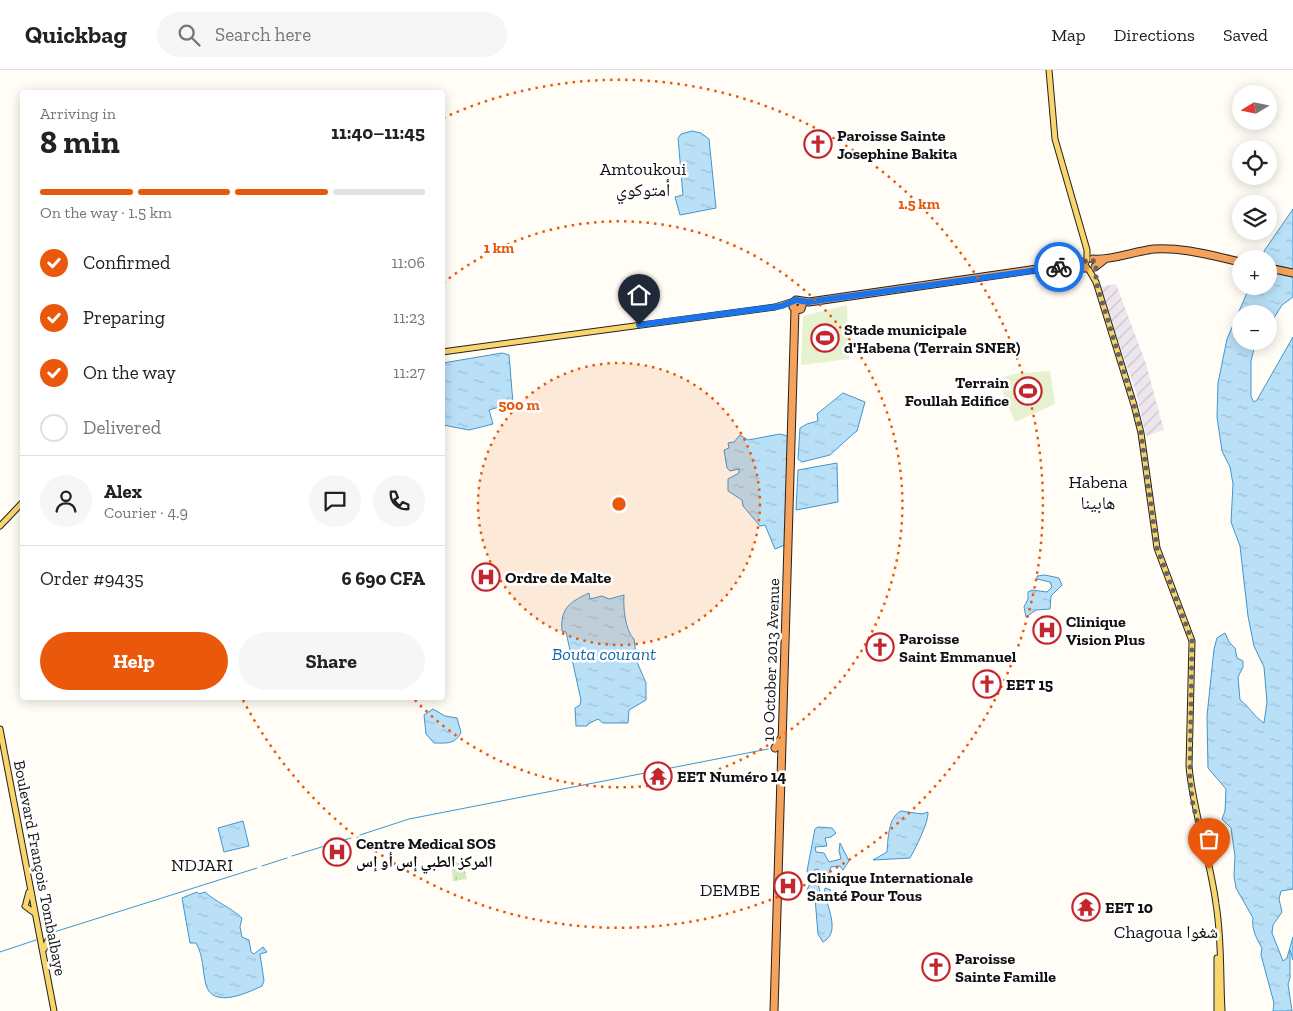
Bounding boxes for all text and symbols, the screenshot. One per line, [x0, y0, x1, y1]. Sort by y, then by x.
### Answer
search box [157, 12, 507, 57]
text: Quickbag [25, 20, 127, 49]
icon: search [175, 21, 203, 49]
text: Search here [215, 23, 311, 46]
text: Map [1051, 24, 1086, 46]
text: Directions [1114, 24, 1195, 46]
text: Saved [1223, 24, 1268, 46]
north arrow [1232, 85, 1278, 130]
map controls [1232, 85, 1277, 350]
text: Arriving in [40, 104, 116, 123]
text: 11:40–11:45 [331, 121, 425, 144]
text: 8 min [40, 123, 120, 161]
place label: Paroisse Sainte Josephine Bakita [837, 126, 957, 163]
church icon: Paroisse Sainte Josephine Bakita [803, 129, 833, 159]
button: locate [1232, 140, 1277, 185]
district label: Amtoukoui أمتوكوي [600, 158, 686, 205]
text: 1.5 km [898, 195, 940, 213]
button: layers [1232, 195, 1277, 240]
text: On the way · 1.5 km [40, 203, 172, 222]
text: 1 km [484, 239, 514, 257]
courier [1034, 242, 1084, 292]
icon: check [40, 249, 68, 277]
button: + [1232, 250, 1277, 295]
text: Confirmed [83, 251, 170, 274]
text: 11:06 [391, 253, 425, 272]
icon: bike [1045, 253, 1073, 281]
pin [618, 274, 660, 325]
icon: home [625, 281, 653, 309]
icon: check [40, 304, 68, 332]
button: − [1232, 305, 1277, 350]
text: Preparing [83, 306, 165, 329]
text: 11:23 [393, 308, 425, 327]
place label: Stade municipale d'Habena (Terrain SNER) [844, 320, 1021, 357]
sports icon: Stade municipale d'Habena (Terrain SNER) [810, 323, 840, 353]
icon: check [40, 359, 68, 387]
text: On the way [83, 361, 176, 384]
text: 11:27 [393, 363, 425, 382]
place label: Terrain Foullah Edifice [905, 373, 1010, 410]
sports icon: Terrain Foullah Edifice [1013, 376, 1043, 406]
text: 500 m [498, 396, 540, 414]
text: Delivered [83, 416, 161, 439]
district label: Habena هابينا [1068, 471, 1128, 514]
button: person [40, 475, 92, 527]
button: chat [309, 475, 361, 527]
button: phone [373, 475, 425, 527]
text: Alex [104, 480, 142, 503]
centre of rings [610, 495, 628, 513]
text: Courier · 4.9 [104, 503, 188, 522]
hospital icon: Ordre de Malte [471, 562, 501, 592]
text: Order #9435 [40, 567, 144, 590]
text: 6 690 CFA [341, 567, 425, 590]
place label: Ordre de Malte [505, 568, 611, 587]
street label: 10 October 2013 Avenue [759, 578, 783, 742]
place label: Clinique Vision Plus [1066, 612, 1145, 649]
hospital icon: Clinique Vision Plus [1032, 615, 1062, 645]
place label: Paroisse Saint Emmanuel [899, 629, 1017, 666]
button: Help [40, 632, 228, 690]
button: Share [238, 632, 425, 690]
church icon: Paroisse Saint Emmanuel [865, 632, 895, 662]
water label: Bouta courant [552, 643, 656, 665]
church icon: EET 15 [972, 669, 1002, 699]
place label: EET 15 [1006, 675, 1053, 694]
street label: Boulevard François Tombalbaye [10, 759, 70, 977]
temple icon: EET Numéro 14 [643, 761, 673, 791]
place label: EET Numéro 14 [677, 767, 786, 786]
pin [1188, 818, 1230, 869]
icon: bag [1195, 825, 1223, 853]
place label: Centre Medical SOS المركز الطبي إس أو إس [356, 834, 496, 873]
hospital icon: Centre Medical SOS المركز الطبي إس أو إس [322, 837, 352, 867]
district label: NDJARI [171, 854, 233, 876]
place label: Clinique Internationale Santé Pour Tous [807, 868, 973, 905]
hospital icon: Clinique Internationale Santé Pour Tous [773, 871, 803, 901]
district label: DEMBE [700, 879, 760, 901]
temple icon: EET 10 [1071, 892, 1101, 922]
place label: EET 10 [1105, 898, 1153, 917]
district label: Chagoua شغوا [1114, 921, 1218, 943]
place label: Paroisse Sainte Famille [955, 949, 1056, 986]
church icon: Paroisse Sainte Famille [921, 952, 951, 982]

